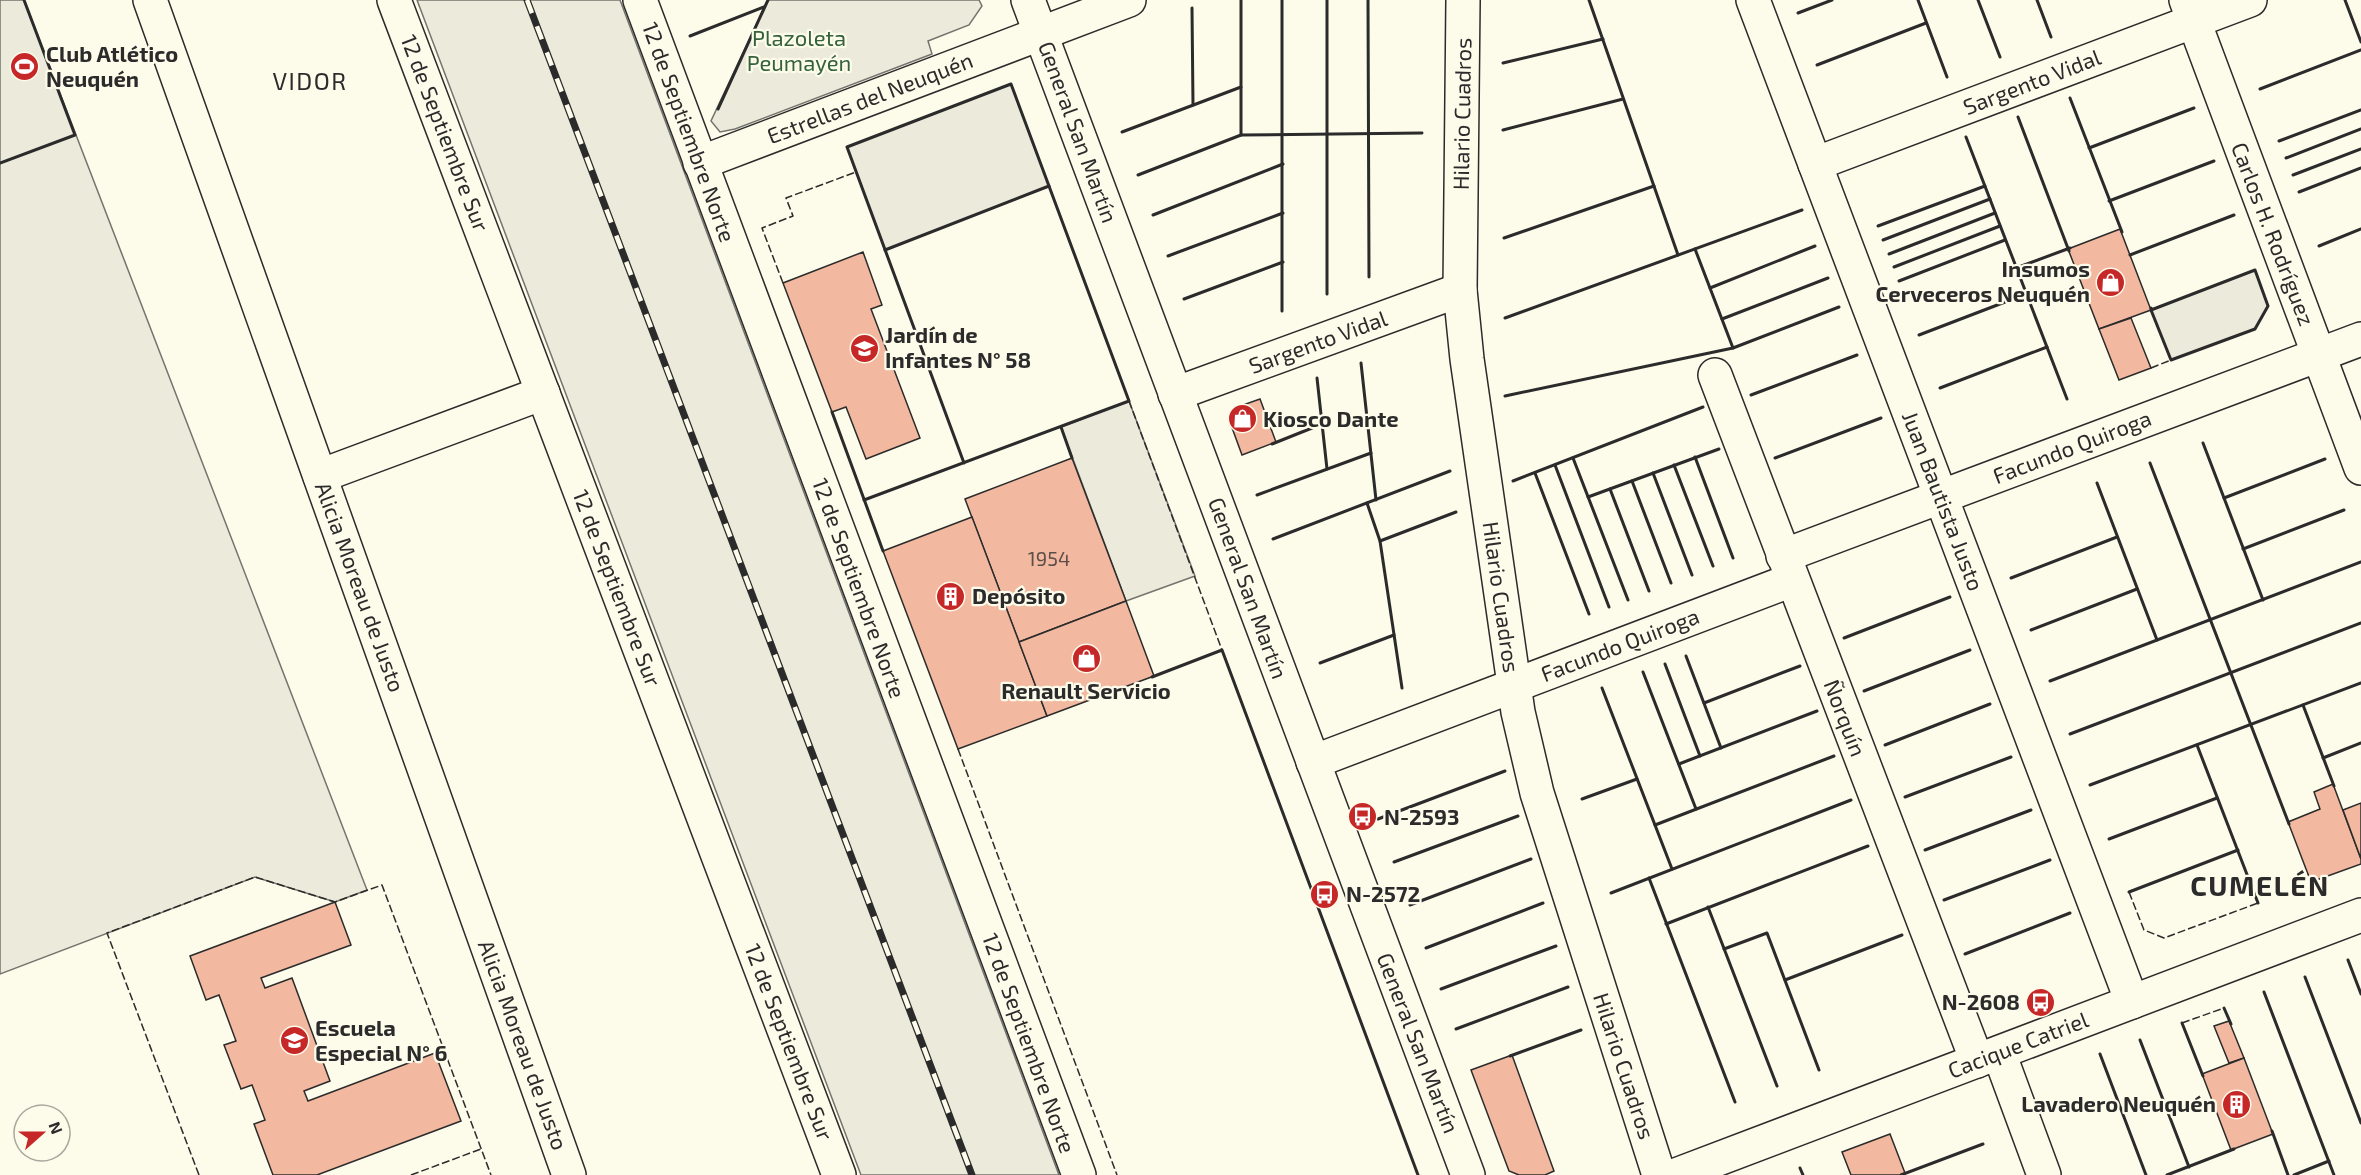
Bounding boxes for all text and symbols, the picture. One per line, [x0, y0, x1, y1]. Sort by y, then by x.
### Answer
street label: 12 de Septiembre Norte [638, 18, 742, 245]
park label: Plazoleta Peumayén [747, 24, 851, 75]
street label: 12 de Septiembre Sur [396, 31, 496, 235]
street label: General San Martín [1034, 37, 1124, 226]
street label: Hilario Cuadros [1447, 38, 1475, 190]
place label: Club Atlético Neuquén [46, 40, 178, 91]
street label: Sargento Vidal [1959, 43, 2105, 119]
street label: Estrellas del Neuquén [763, 46, 976, 148]
sports icon: Club Atlético Neuquén [9, 51, 41, 83]
district label: VIDOR [272, 66, 348, 95]
street label: Carlos H. Rodríguez [2227, 138, 2321, 329]
place label: Insumos Cerveceros Neuquén [1875, 255, 2090, 306]
shop icon: Insumos Cerveceros Neuquén [2095, 266, 2127, 298]
street label: Sargento Vidal [1245, 304, 1391, 378]
place label: Jardín de Infantes N° 58 [885, 321, 1031, 372]
school or university icon: Jardín de Infantes N° 58 [848, 332, 880, 364]
shop icon: Kiosco Dante [1226, 403, 1258, 435]
street label: Facundo Quiroga [1989, 404, 2155, 489]
place label: Kiosco Dante [1263, 405, 1399, 431]
street label: Juan Bautista Justo [1898, 407, 1990, 594]
street label: 12 de Septiembre Norte [808, 474, 912, 701]
street label: Alicia Moreau de Justo [311, 478, 411, 695]
street label: 12 de Septiembre Sur [568, 486, 668, 690]
street label: General San Martín [1204, 493, 1294, 682]
street label: Hilario Cuadros [1479, 520, 1525, 674]
house number: 1954 [1028, 546, 1070, 570]
building icon: Depósito [935, 580, 967, 612]
place label: Depósito [972, 582, 1065, 608]
street label: Facundo Quiroga [1537, 602, 1703, 687]
shop icon: Renault Servicio [1070, 643, 1102, 675]
street label: Ñorquín [1819, 676, 1872, 760]
place label: Renault Servicio [1001, 677, 1171, 703]
bus stop icon: N-2593 [1347, 801, 1379, 833]
place label: N-2593 [1384, 803, 1459, 829]
district label: CUMELÉN [2190, 868, 2330, 902]
bus stop icon: N-2572 [1309, 878, 1341, 910]
place label: N-2572 [1346, 880, 1420, 906]
street label: 12 de Septiembre Norte [978, 929, 1082, 1156]
street label: Alicia Moreau de Justo [474, 936, 574, 1153]
street label: 12 de Septiembre Sur [740, 940, 840, 1144]
street label: General San Martín [1373, 949, 1465, 1136]
bus stop icon: N-2608 [2025, 986, 2057, 1018]
place label: N-2608 [1942, 988, 2020, 1014]
street label: Hilario Cuadros [1589, 989, 1661, 1142]
street label: Cacique Catriel [1944, 1005, 2092, 1083]
place label: Escuela Especial N° 6 [315, 1014, 448, 1065]
school or university icon: Escuela Especial N° 6 [278, 1025, 310, 1057]
building icon: Lavadero Neuquén [2221, 1088, 2253, 1120]
place label: Lavadero Neuquén [2021, 1090, 2216, 1116]
north arrow [12, 1103, 72, 1163]
text: N [46, 1119, 67, 1136]

